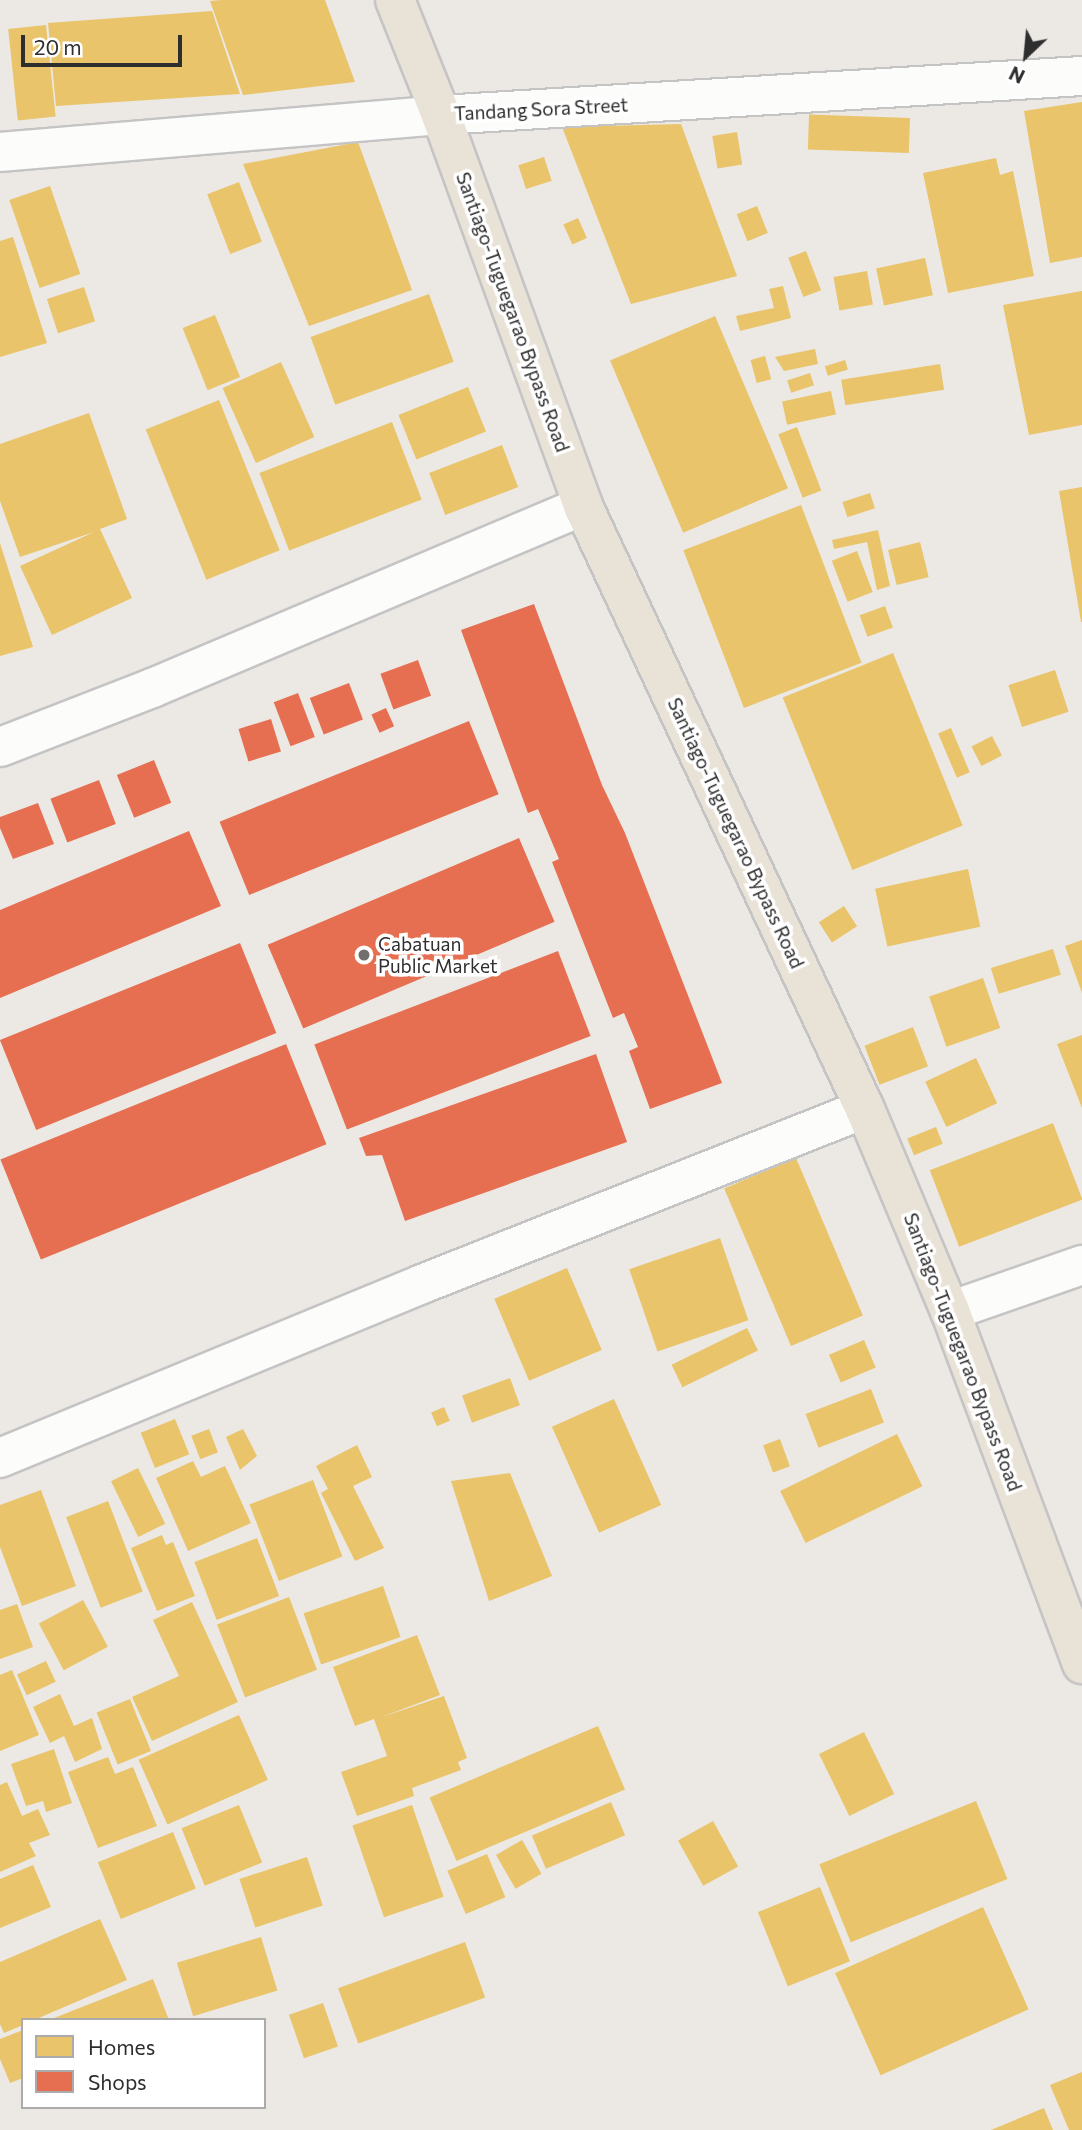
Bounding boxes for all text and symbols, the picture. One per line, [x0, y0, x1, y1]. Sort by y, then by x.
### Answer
scale bar [24, 21, 186, 65]
north arrow [991, 21, 1061, 91]
text: 20 m [34, 34, 82, 59]
text: N [1005, 62, 1028, 89]
street label: Tandang Sora Street [453, 93, 629, 125]
street label: Santiago-Tuguegarao Bypass Road [452, 169, 574, 455]
street label: Santiago-Tuguegarao Bypass Road [663, 694, 809, 972]
place label: Cabatuan Public Market [378, 933, 498, 977]
marker: Cabatuan Public Market [356, 947, 372, 963]
street label: Santiago-Tuguegarao Bypass Road [899, 1210, 1027, 1494]
legend [21, 2018, 266, 2109]
text: Homes [88, 2034, 155, 2059]
text: Shops [88, 2069, 147, 2094]

